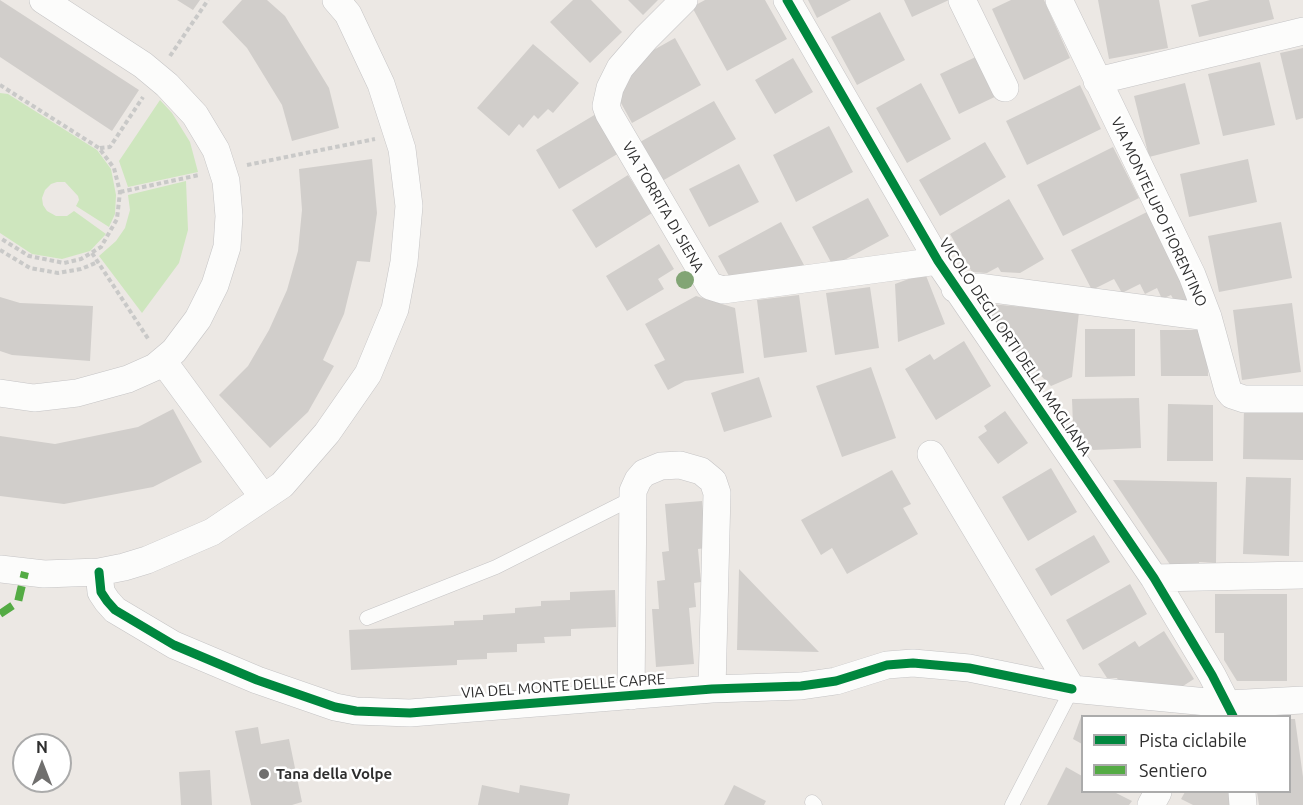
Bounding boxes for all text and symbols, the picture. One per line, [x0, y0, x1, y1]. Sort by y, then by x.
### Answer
street label: VIA MONTELUPO FIORENTINO [1107, 114, 1211, 310]
street label: VIA TORRITA DI SIENA [618, 138, 708, 276]
street label: VICOLO DEGLI ORTI DELLA MAGLIANA [935, 235, 1095, 459]
street label: VIA DEL MONTE DELLE CAPRE [460, 670, 666, 702]
legend [1081, 715, 1291, 793]
text: Pista ciclabile [1139, 730, 1247, 750]
north arrow [12, 733, 72, 793]
text: N [36, 738, 48, 756]
text: Sentiero [1139, 760, 1207, 780]
place label: Tana della Volpe [276, 765, 392, 783]
marker: Tana della Volpe [257, 767, 271, 781]

